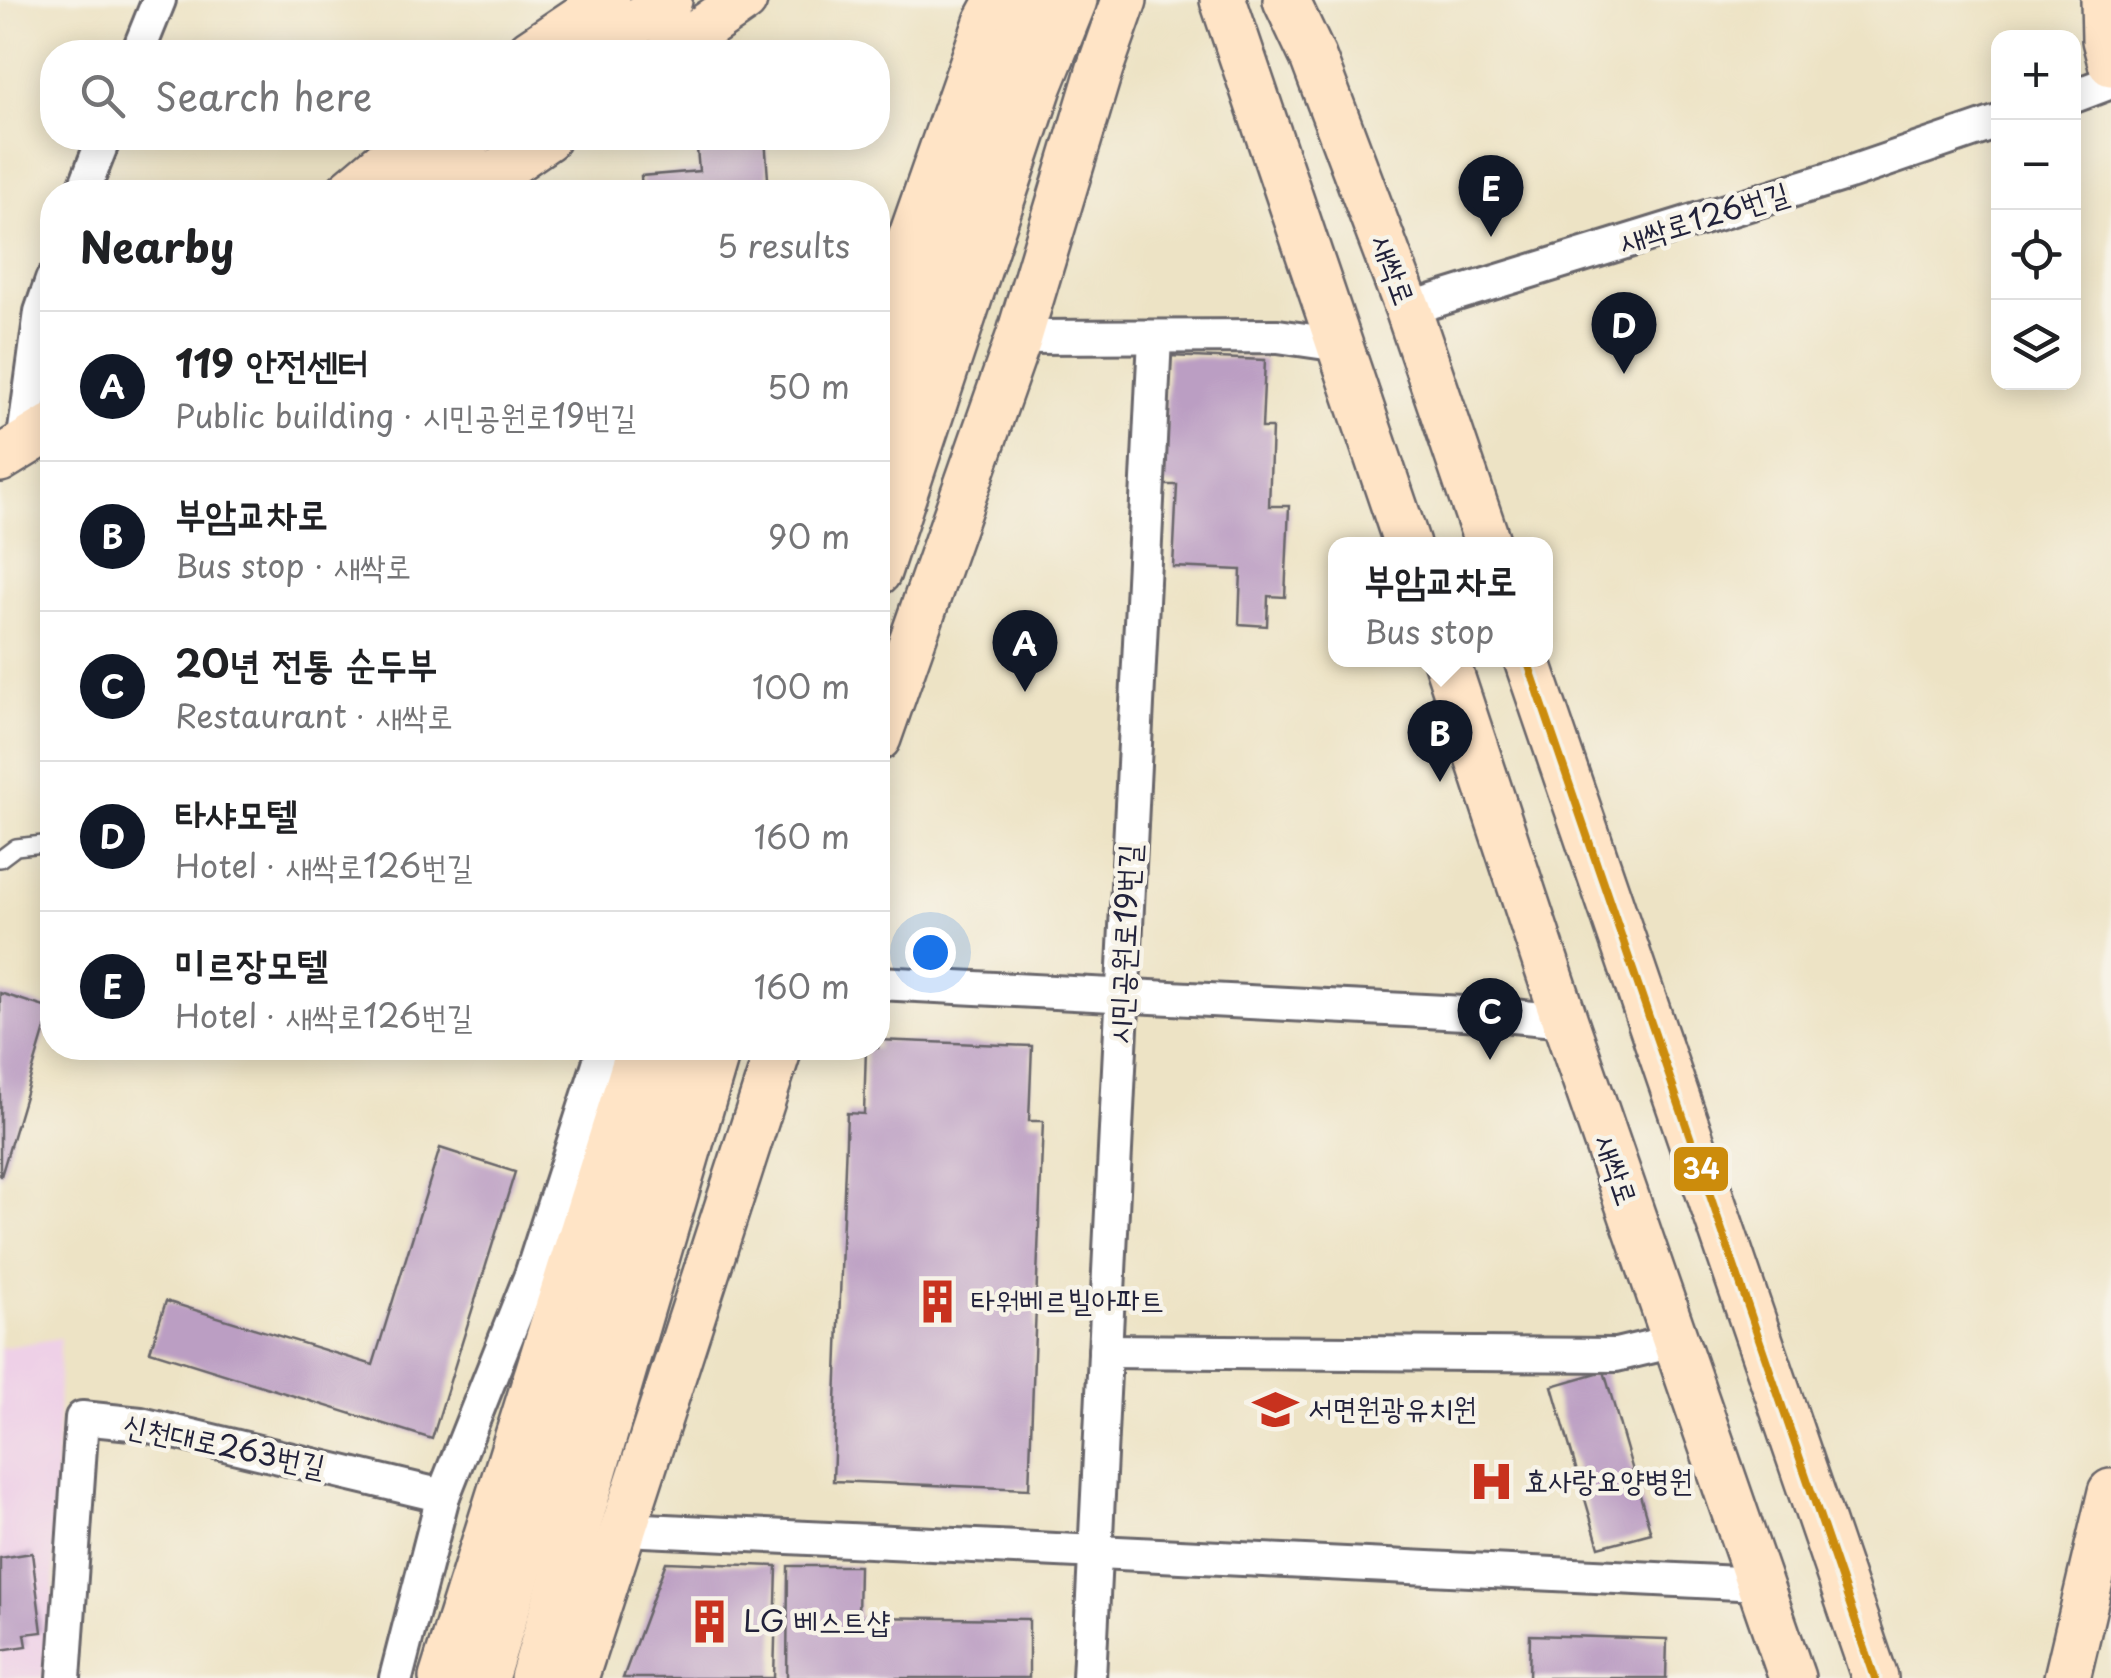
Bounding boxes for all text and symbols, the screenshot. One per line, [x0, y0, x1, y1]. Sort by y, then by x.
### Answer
map controls [1991, 30, 2081, 390]
button: + [1991, 30, 2081, 120]
search box [40, 40, 890, 150]
text: Search here [155, 67, 372, 124]
icon: search [75, 68, 130, 123]
button: − [1991, 120, 2081, 210]
pin: E [1458, 154, 1524, 237]
street label: 새싹로126번길 [1613, 168, 1794, 263]
button: locate [1991, 210, 2081, 300]
text: Nearby [80, 214, 234, 277]
text: 5 results [717, 221, 850, 269]
street label: 새싹로 [1362, 227, 1429, 311]
pin: D [1592, 292, 1656, 374]
button: layers [1991, 300, 2081, 390]
text: 119 안전센터 [175, 334, 369, 391]
text: A [100, 362, 125, 410]
text: 50 m [767, 362, 850, 410]
text: Public building · 시민공원로19번길 [175, 391, 636, 439]
text: 부암교차로 [175, 484, 328, 541]
text: B [102, 512, 123, 560]
text: 90 m [768, 512, 850, 560]
popup [1328, 537, 1553, 667]
text: Bus stop · 새싹로 [175, 541, 411, 589]
text: 부암교차로 [1364, 550, 1517, 607]
text: Bus stop [1364, 607, 1494, 655]
pin: A [992, 610, 1058, 692]
text: 20년 전통 순두부 [175, 634, 437, 691]
text: C [100, 662, 125, 710]
text: 100 m [752, 662, 850, 710]
text: Restaurant · 새싹로 [175, 691, 453, 739]
pin: B [1408, 700, 1472, 782]
text: 타샤모텔 [175, 784, 297, 841]
text: D [100, 812, 125, 860]
text: 160 m [754, 812, 850, 860]
text: Hotel · 새싹로126번길 [175, 841, 473, 889]
street label: 시민공원로19번길 [1095, 843, 1150, 1045]
your location [905, 927, 956, 978]
text: 미르장모텔 [175, 934, 328, 991]
text: E [103, 962, 122, 1010]
text: 160 m [754, 962, 850, 1010]
pin: C [1458, 978, 1522, 1060]
text: Hotel · 새싹로126번길 [175, 991, 473, 1039]
street label: 새싹로 [1585, 1128, 1651, 1211]
line badge: 34 [1672, 1145, 1730, 1193]
text: 34 [1682, 1146, 1720, 1189]
place label: 타워베르빌아파트 [971, 1276, 1164, 1321]
building icon: 타워베르빌아파트 [914, 1277, 962, 1325]
place label: 서면원광유치원 [1308, 1384, 1477, 1429]
school or university icon: 서면원광유치원 [1251, 1385, 1299, 1433]
street label: 신천대로263번길 [119, 1400, 330, 1487]
place label: 효사랑요양병원 [1524, 1456, 1693, 1501]
hospital icon: 효사랑요양병원 [1467, 1457, 1515, 1505]
place label: LG 베스트샵 [743, 1597, 890, 1642]
building icon: LG 베스트샵 [686, 1598, 734, 1646]

